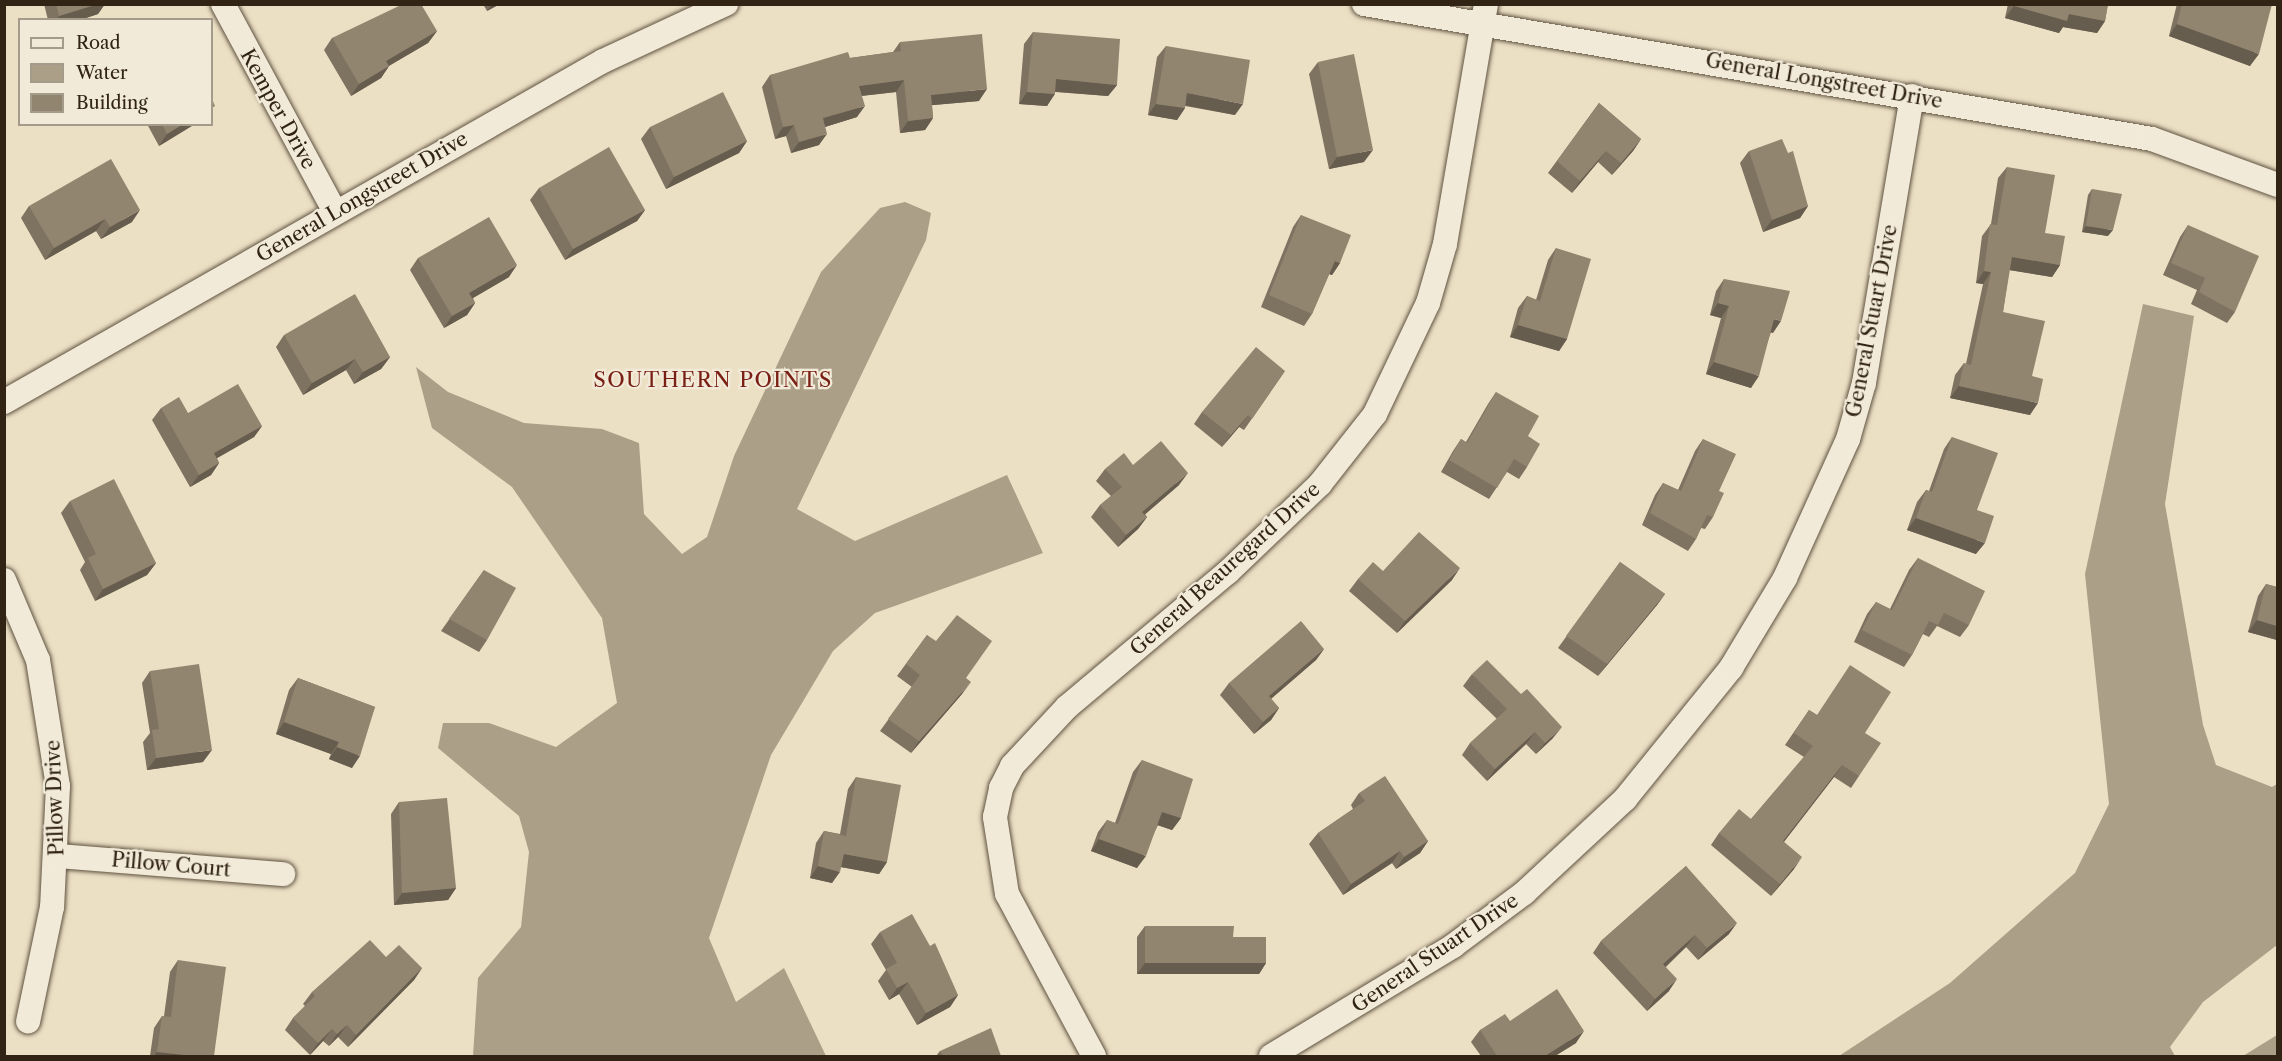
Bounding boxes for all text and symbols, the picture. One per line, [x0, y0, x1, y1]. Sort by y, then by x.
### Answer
legend [18, 18, 213, 126]
text: Road [76, 32, 121, 54]
street label: Kemper Drive [235, 45, 321, 173]
street label: General Longstreet Drive [1704, 48, 1944, 114]
text: Water [76, 62, 128, 84]
text: Building [76, 92, 148, 114]
street label: General Longstreet Drive [252, 127, 472, 267]
street label: General Stuart Drive [1842, 223, 1902, 419]
district label: SOUTHERN POINTS [593, 367, 833, 393]
street label: General Beauregard Drive [1125, 477, 1325, 661]
street label: Pillow Drive [41, 739, 69, 857]
street label: Pillow Court [110, 848, 232, 882]
street label: General Stuart Drive [1347, 888, 1523, 1018]

